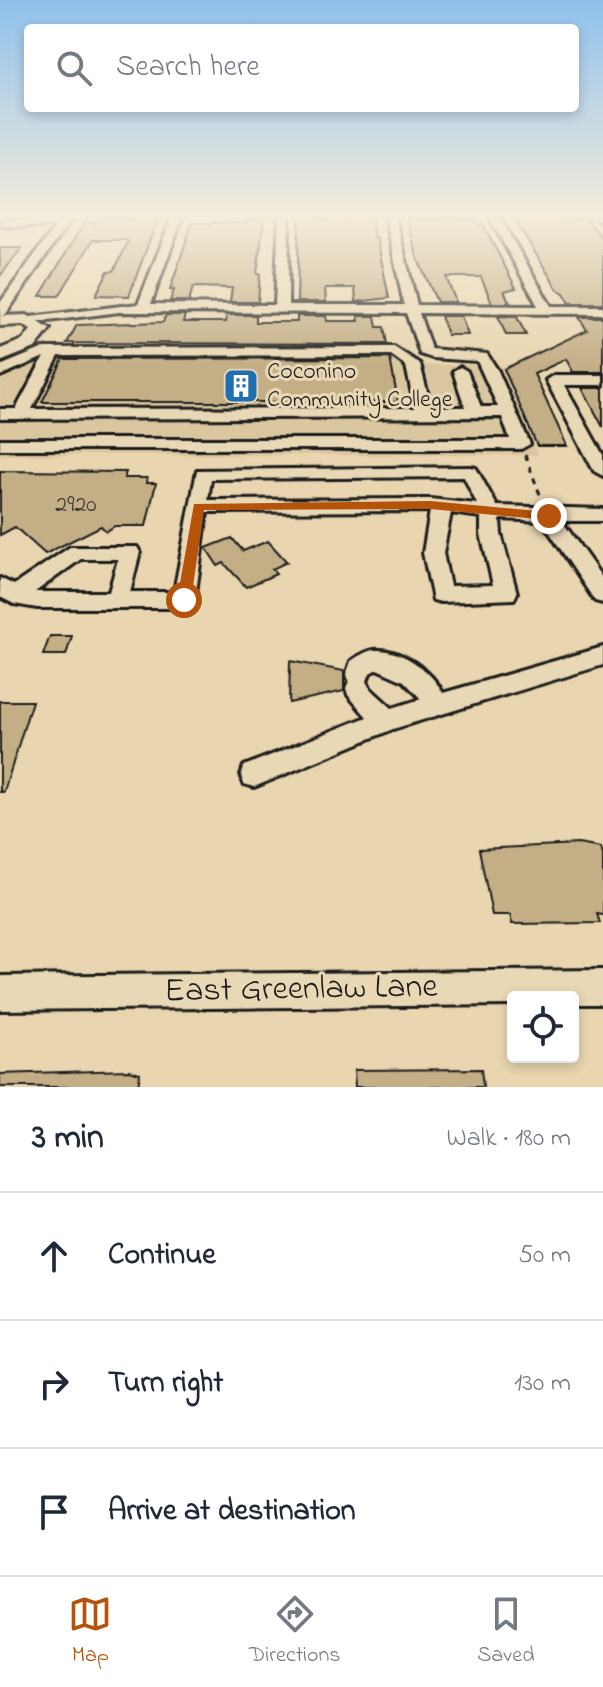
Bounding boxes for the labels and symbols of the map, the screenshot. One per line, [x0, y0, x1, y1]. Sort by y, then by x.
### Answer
place label: Coconino Community College [267, 355, 453, 419]
building icon: Coconino Community College [222, 367, 260, 405]
house number: 2920 [55, 488, 97, 523]
route end [531, 498, 567, 534]
route start [166, 582, 202, 618]
street label: East Greenlaw Lane [164, 963, 439, 1017]

